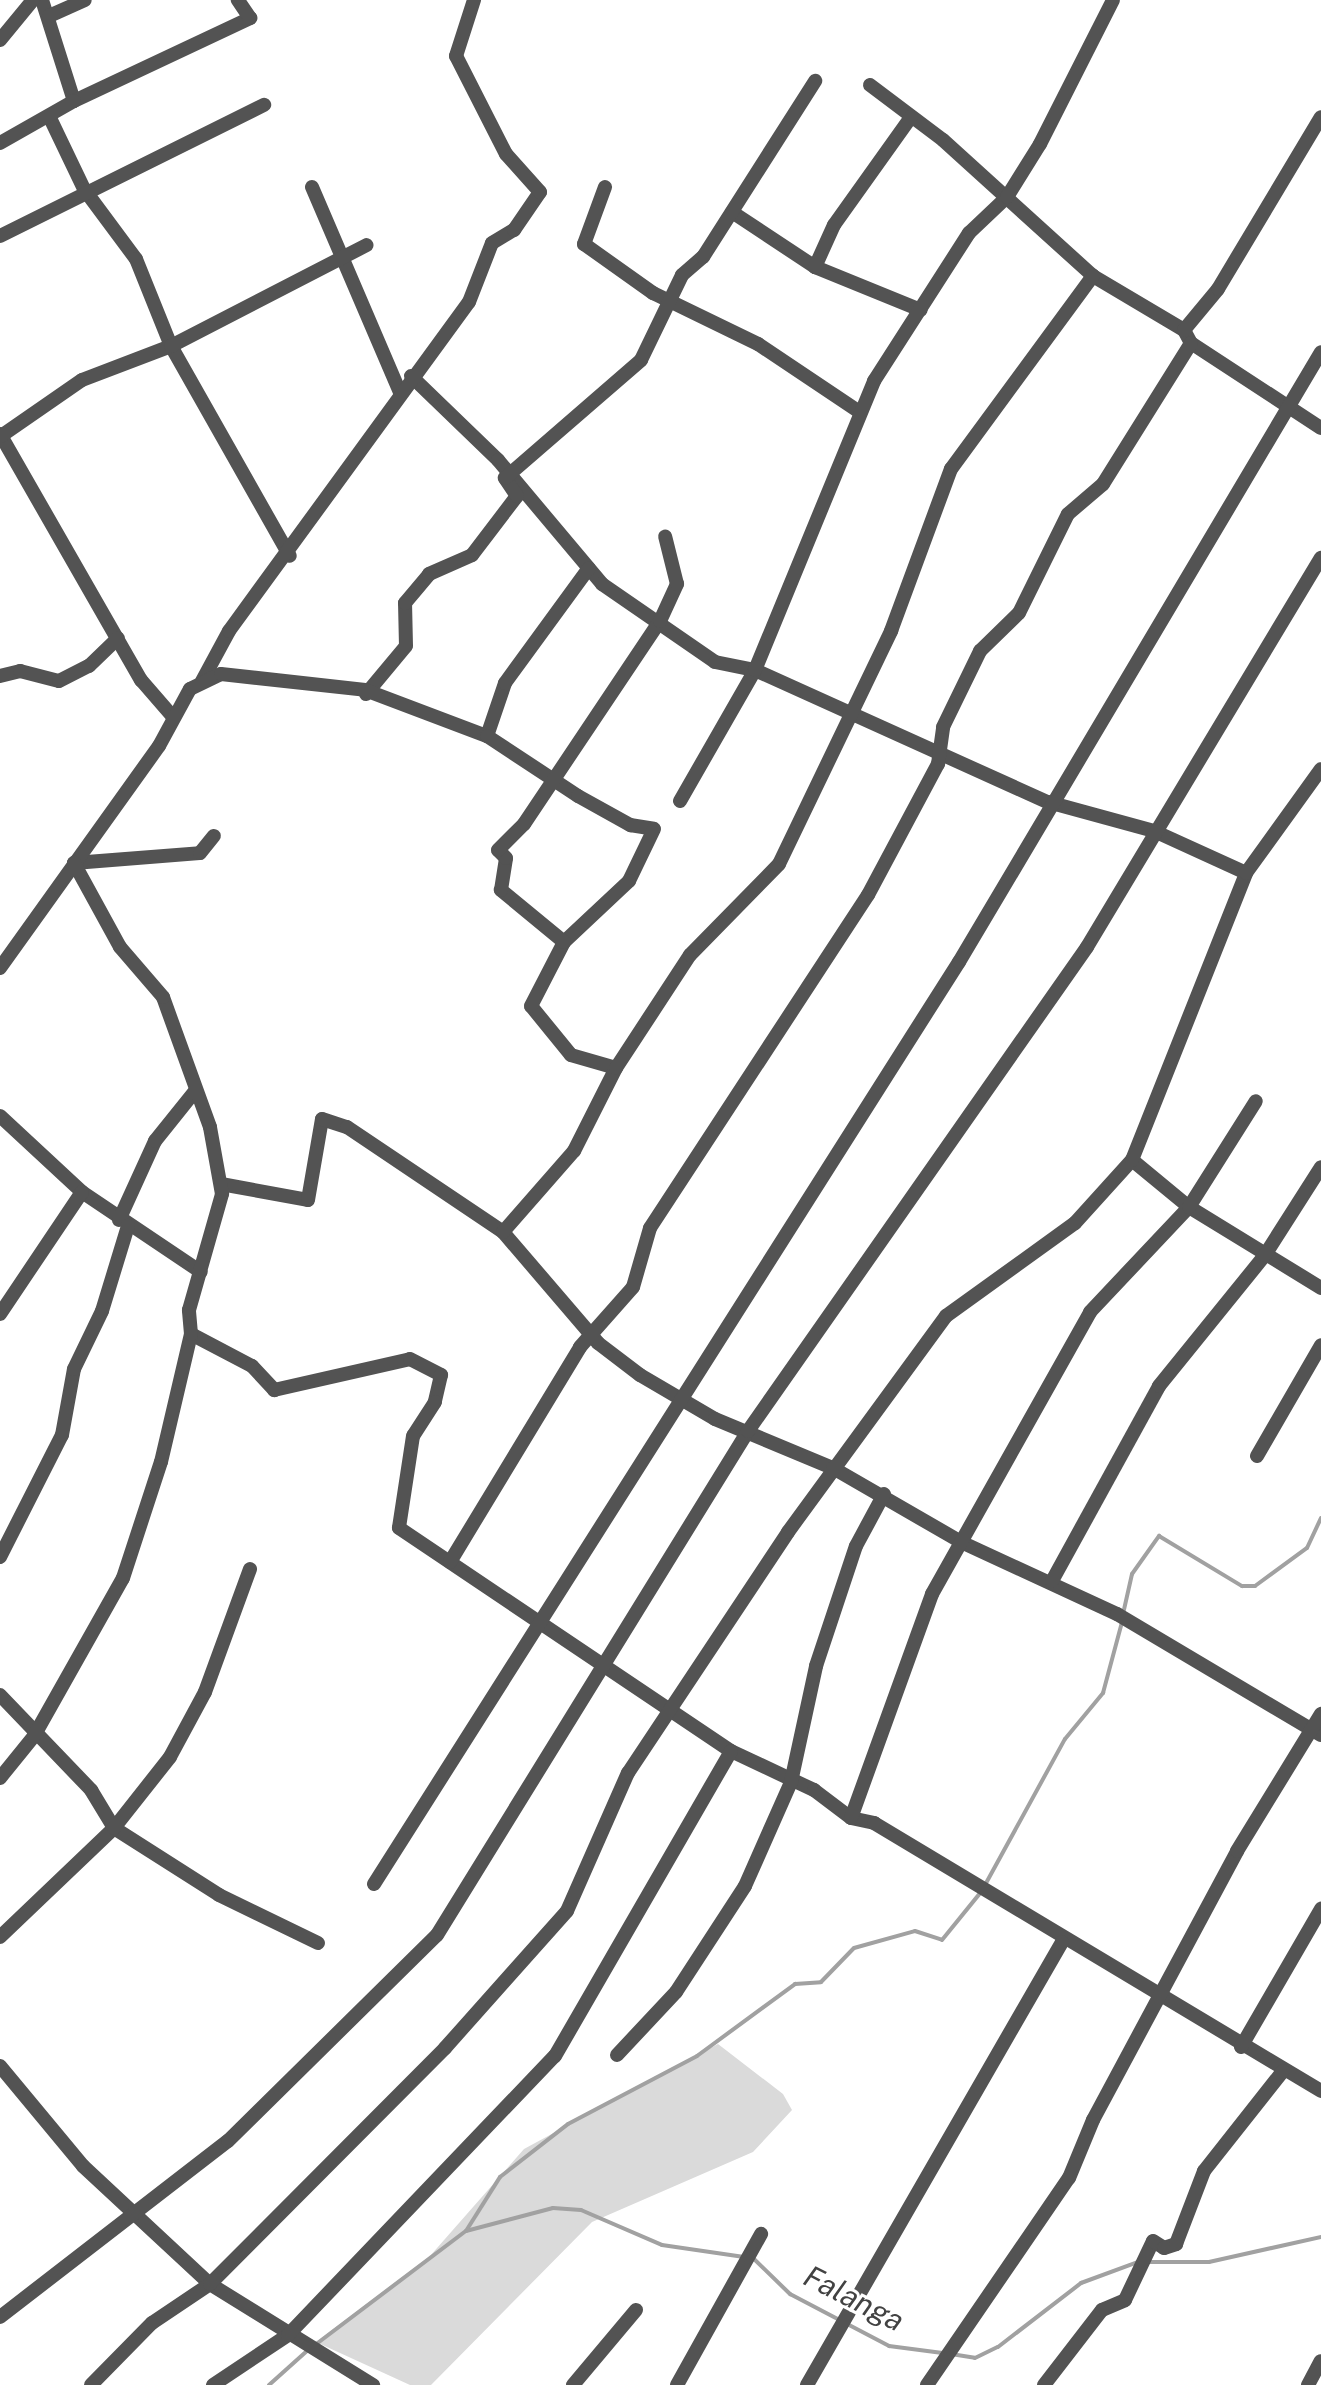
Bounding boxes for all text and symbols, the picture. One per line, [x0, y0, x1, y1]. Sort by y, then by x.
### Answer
water label: Falanga [798, 2258, 910, 2338]

